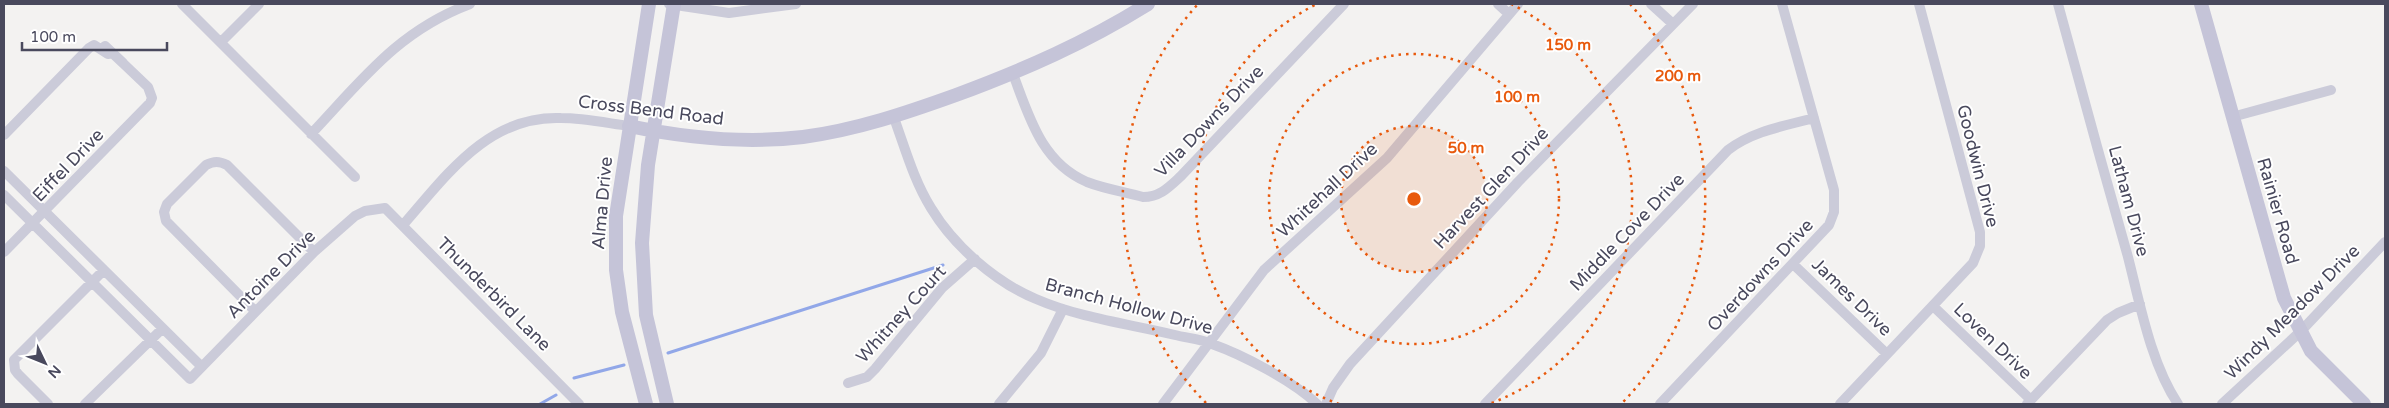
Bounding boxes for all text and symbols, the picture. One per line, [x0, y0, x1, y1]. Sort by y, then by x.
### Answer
scale bar [22, 20, 168, 52]
text: 100 m [30, 28, 76, 46]
text: 150 m [1545, 36, 1591, 54]
street label: Villa Downs Drive [1150, 60, 1268, 182]
text: 200 m [1655, 67, 1701, 85]
text: 100 m [1494, 88, 1540, 106]
street label: Cross Bend Road [577, 90, 725, 130]
street label: Goodwin Drive [1952, 102, 2004, 230]
street label: Harvest Glen Drive [1429, 122, 1553, 254]
street label: Eiffel Drive [28, 124, 108, 206]
street label: Whitehall Drive [1272, 138, 1382, 242]
text: 50 m [1448, 139, 1484, 157]
street label: Latham Drive [2104, 143, 2154, 259]
street label: Alma Drive [587, 155, 617, 251]
street label: Rainier Road [2252, 155, 2304, 267]
street label: Middle Cove Drive [1565, 168, 1689, 296]
centre of rings [1405, 190, 1423, 208]
street label: Overdowns Drive [1702, 214, 1818, 336]
street label: Antoine Drive [222, 225, 320, 323]
street label: Thunderbird Lane [432, 232, 556, 356]
street label: Windy Meadow Drive [2220, 240, 2364, 384]
street label: James Drive [1807, 253, 1897, 341]
street label: Whitney Court [851, 261, 951, 367]
street label: Branch Hollow Drive [1043, 273, 1215, 339]
street label: Loven Drive [1949, 298, 2037, 384]
north arrow [20, 338, 70, 388]
text: N [44, 362, 64, 381]

